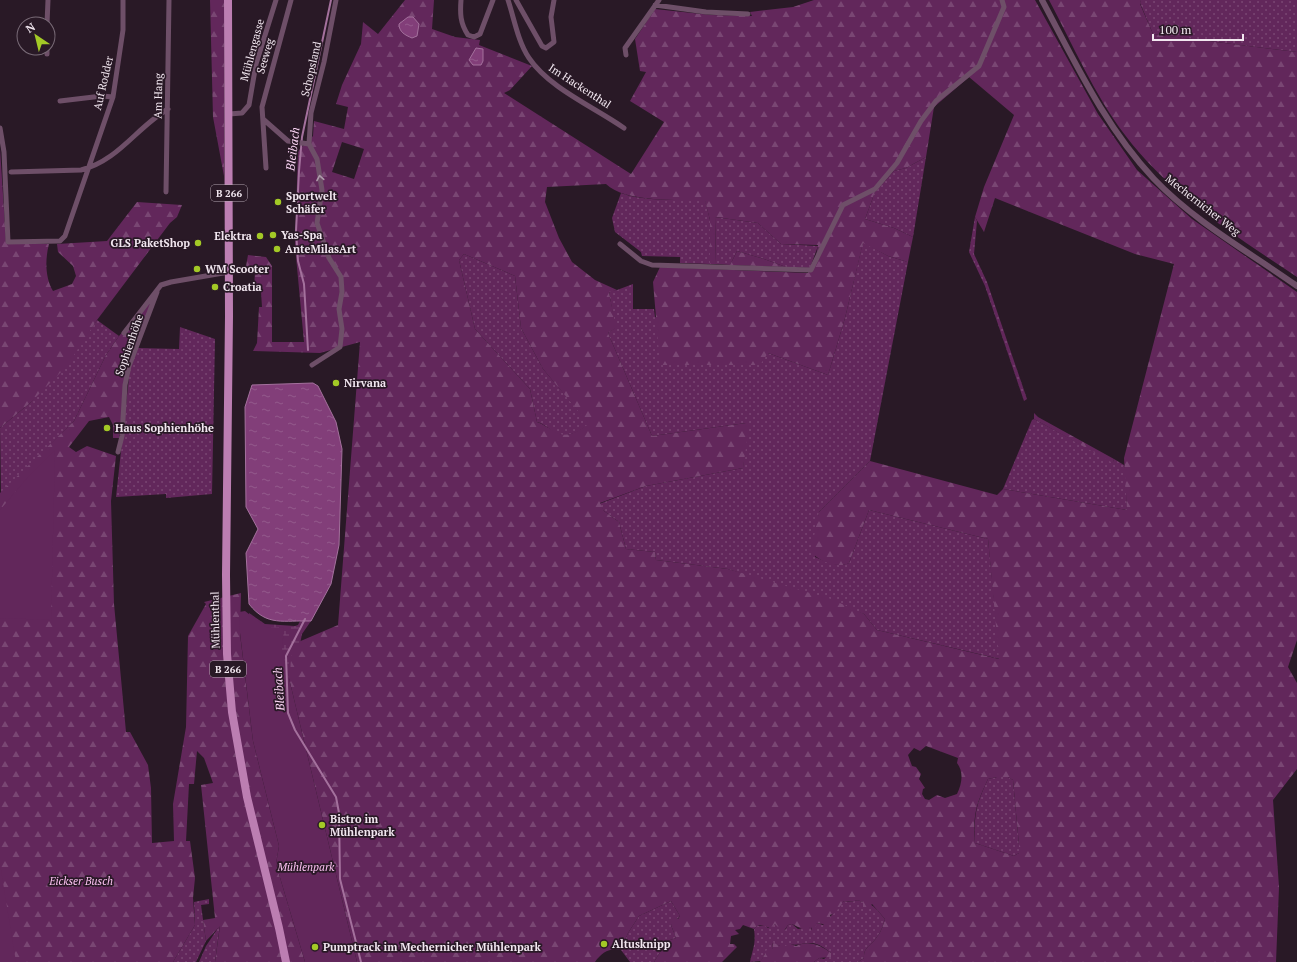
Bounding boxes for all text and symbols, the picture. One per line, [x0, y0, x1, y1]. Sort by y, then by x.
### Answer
north arrow [16, 16, 56, 56]
scale bar [1153, 16, 1243, 42]
street label: Mühlengasse [237, 17, 267, 83]
text: N [23, 19, 38, 36]
text: 100 m [1159, 22, 1192, 37]
street label: Seeweg [253, 36, 277, 75]
street label: Schopsland [298, 40, 324, 98]
street label: Auf Rodder [90, 54, 116, 111]
street label: Im Hackenthal [546, 61, 614, 111]
street label: Am Hang [151, 73, 165, 119]
water label: Bleibach [282, 126, 303, 173]
street label: Mechernicher Weg [1163, 171, 1243, 239]
one-way arrow [317, 175, 325, 181]
road number: B 266 [211, 185, 247, 201]
place label: Sportwelt Schäfer [286, 189, 338, 216]
marker: Sportwelt Schäfer [273, 197, 283, 207]
place label: Yas-Spa [281, 228, 322, 242]
place label: Elektra [214, 229, 252, 243]
marker: Yas-Spa [268, 230, 278, 240]
marker: Elektra [255, 231, 265, 241]
place label: GLS PaketShop [111, 236, 190, 250]
marker: GLS PaketShop [193, 238, 203, 248]
place label: AnteMilasArt [285, 242, 357, 256]
marker: AnteMilasArt [272, 244, 282, 254]
place label: WM Scooter [205, 262, 269, 276]
marker: WM Scooter [192, 264, 202, 274]
place label: Croatia [223, 280, 262, 294]
marker: Croatia [210, 282, 220, 292]
street label: Sophienhöhe [112, 312, 146, 378]
place label: Nirvana [344, 376, 386, 390]
marker: Nirvana [331, 378, 341, 388]
place label: Haus Sophienhöhe [115, 421, 214, 435]
marker: Haus Sophienhöhe [102, 423, 112, 433]
street label: Mühlenthal [208, 591, 222, 649]
road number: B 266 [210, 661, 246, 677]
water label: Bleibach [269, 667, 288, 712]
place label: Bistro im Mühlenpark [330, 812, 395, 839]
marker: Bistro im Mühlenpark [317, 820, 327, 830]
park label: Mühlenpark [277, 860, 335, 874]
park label: Eickser Busch [48, 874, 113, 888]
place label: Altusknipp [612, 937, 671, 951]
marker: Altusknipp [599, 939, 609, 949]
place label: Pumptrack im Mechernicher Mühlenpark [323, 940, 542, 954]
marker: Pumptrack im Mechernicher Mühlenpark [310, 942, 320, 952]

